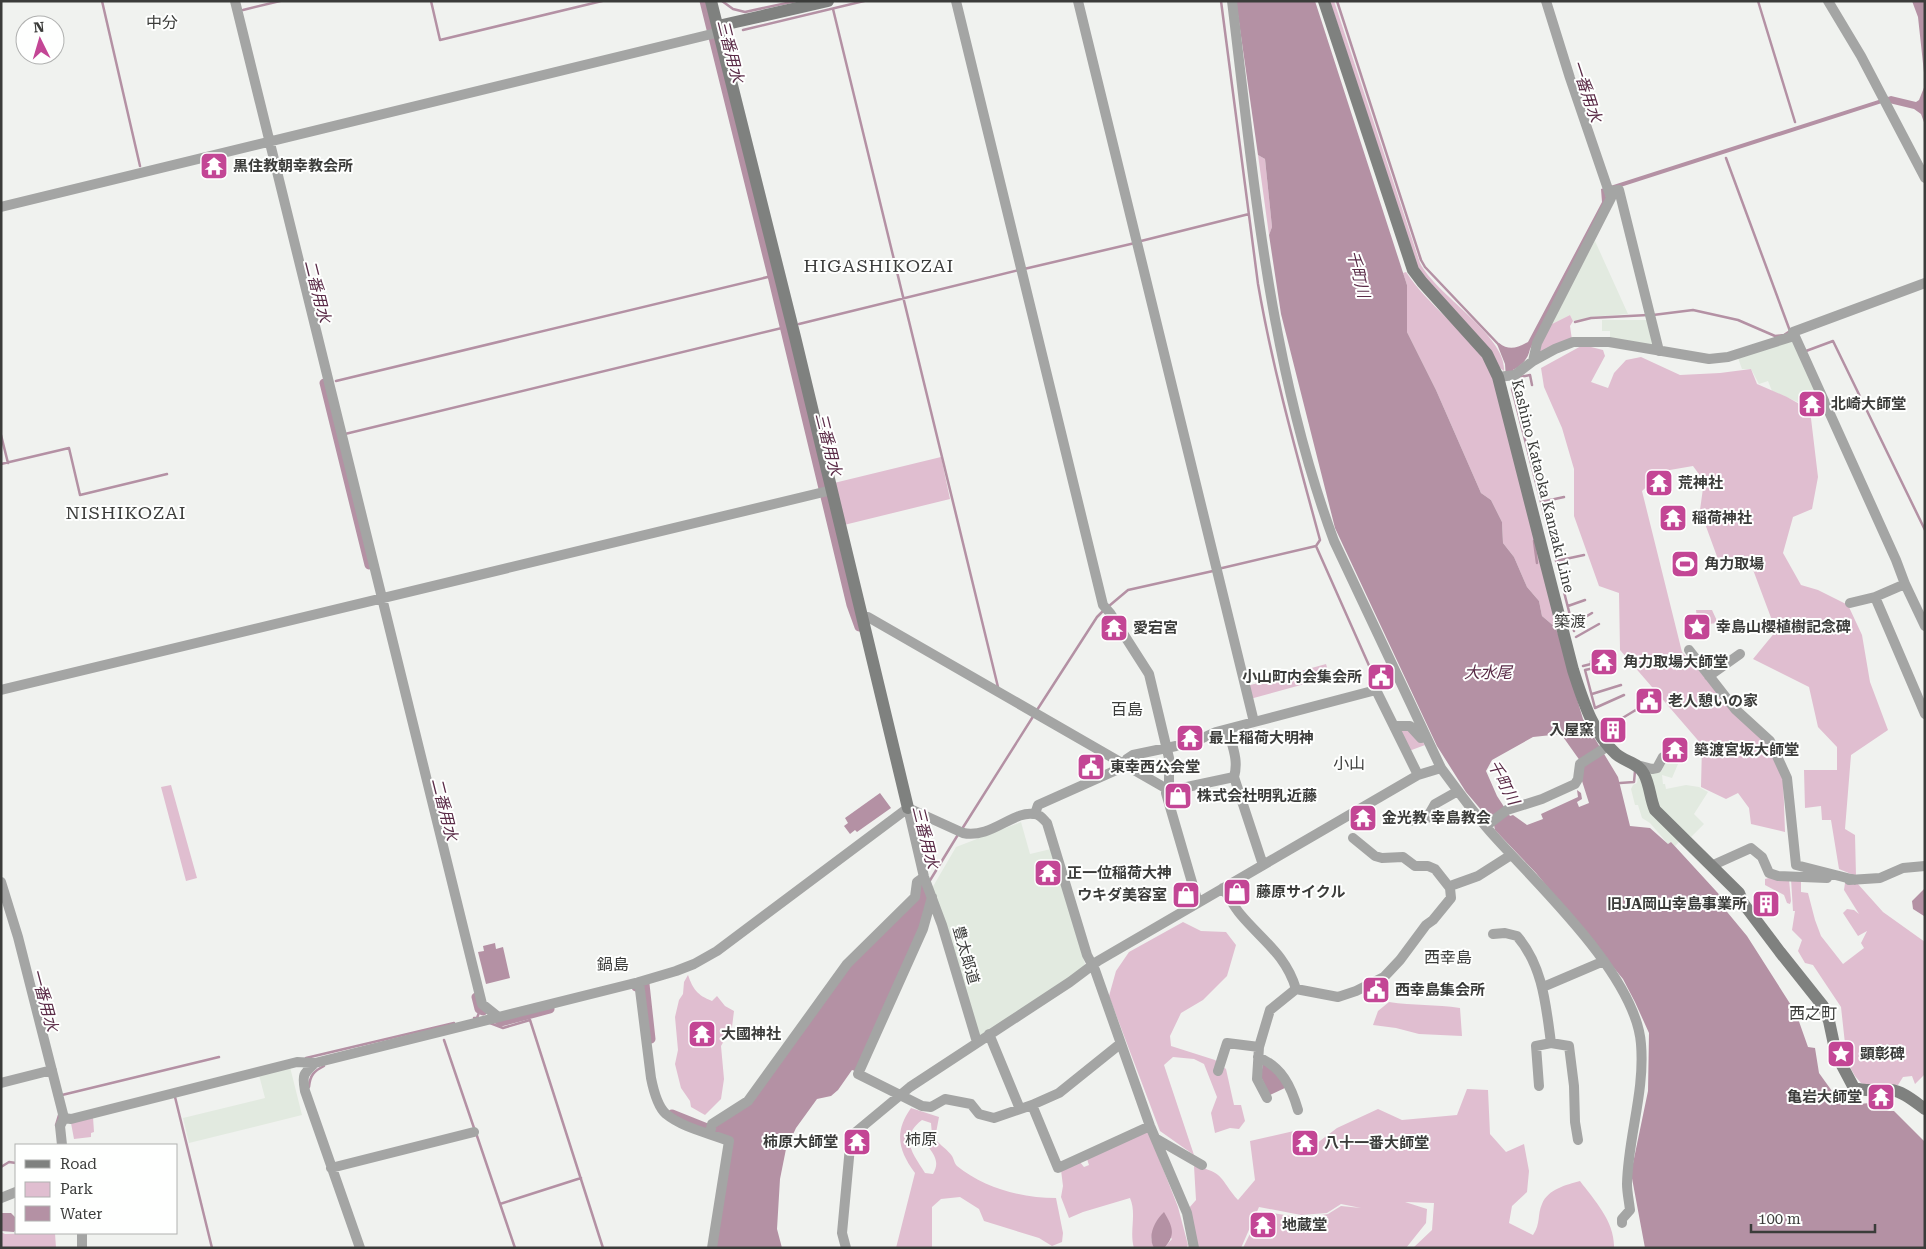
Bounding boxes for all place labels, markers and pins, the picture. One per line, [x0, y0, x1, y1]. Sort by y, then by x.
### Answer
temple icon: 黒住教朝幸教会所 [199, 151, 229, 181]
place label: 黒住教朝幸教会所 [233, 157, 353, 175]
temple icon: 北崎大師堂 [1797, 389, 1827, 419]
place label: 北崎大師堂 [1831, 395, 1906, 413]
temple icon: 荒神社 [1644, 468, 1674, 498]
place label: 荒神社 [1678, 474, 1723, 492]
temple icon: 稲荷神社 [1658, 503, 1688, 533]
place label: 稲荷神社 [1692, 509, 1752, 527]
sports icon: 角力取場 [1670, 549, 1700, 579]
place label: 角力取場 [1704, 555, 1764, 573]
place icon: 幸島山櫻植樹記念碑 [1682, 612, 1712, 642]
temple icon: 愛宕宮 [1099, 613, 1129, 643]
place label: 幸島山櫻植樹記念碑 [1716, 618, 1851, 636]
place label: 愛宕宮 [1133, 619, 1178, 637]
temple icon: 角力取場大師堂 [1589, 647, 1619, 677]
place label: 角力取場大師堂 [1623, 653, 1728, 671]
public building icon: 小山町内会集会所 [1366, 662, 1396, 692]
place label: 小山町内会集会所 [1242, 668, 1362, 686]
public building icon: 老人憩いの家 [1634, 686, 1664, 716]
place label: 老人憩いの家 [1668, 692, 1758, 710]
building icon: 入屋窯 [1598, 715, 1628, 745]
place label: 入屋窯 [1549, 721, 1594, 739]
temple icon: 最上稲荷大明神 [1175, 723, 1205, 753]
place label: 最上稲荷大明神 [1209, 729, 1314, 747]
temple icon: 築渡宮坂大師堂 [1660, 735, 1690, 765]
place label: 築渡宮坂大師堂 [1694, 741, 1799, 759]
public building icon: 東幸西公会堂 [1076, 752, 1106, 782]
place label: 東幸西公会堂 [1110, 758, 1200, 776]
shop icon: 株式会社明乳近藤 [1163, 781, 1193, 811]
place label: 株式会社明乳近藤 [1197, 787, 1317, 805]
temple icon: 金光教 幸島教会 [1348, 803, 1378, 833]
place label: 金光教 幸島教会 [1382, 809, 1491, 827]
temple icon: 正一位稲荷大神 [1033, 858, 1063, 888]
place label: 正一位稲荷大神 [1067, 864, 1172, 882]
shop icon: 藤原サイクル [1222, 877, 1252, 907]
shop icon: ウキダ美容室 [1171, 880, 1201, 910]
place label: 藤原サイクル [1256, 883, 1345, 901]
place label: ウキダ美容室 [1077, 886, 1167, 904]
building icon: 旧JA岡山幸島事業所 [1751, 889, 1781, 919]
place label: 旧JA岡山幸島事業所 [1607, 895, 1747, 913]
public building icon: 西幸島集会所 [1361, 975, 1391, 1005]
place label: 西幸島集会所 [1395, 981, 1485, 999]
temple icon: 大國神社 [687, 1019, 717, 1049]
place label: 大國神社 [721, 1025, 781, 1043]
place icon: 顕彰碑 [1826, 1039, 1856, 1069]
place label: 顕彰碑 [1860, 1045, 1905, 1063]
temple icon: 亀岩大師堂 [1866, 1082, 1896, 1112]
place label: 亀岩大師堂 [1787, 1088, 1862, 1106]
temple icon: 柿原大師堂 [842, 1127, 872, 1157]
temple icon: 八十一番大師堂 [1290, 1128, 1320, 1158]
place label: 柿原大師堂 [763, 1133, 838, 1151]
place label: 八十一番大師堂 [1324, 1134, 1429, 1152]
temple icon: 地蔵堂 [1248, 1210, 1278, 1240]
place label: 地蔵堂 [1282, 1216, 1327, 1234]

